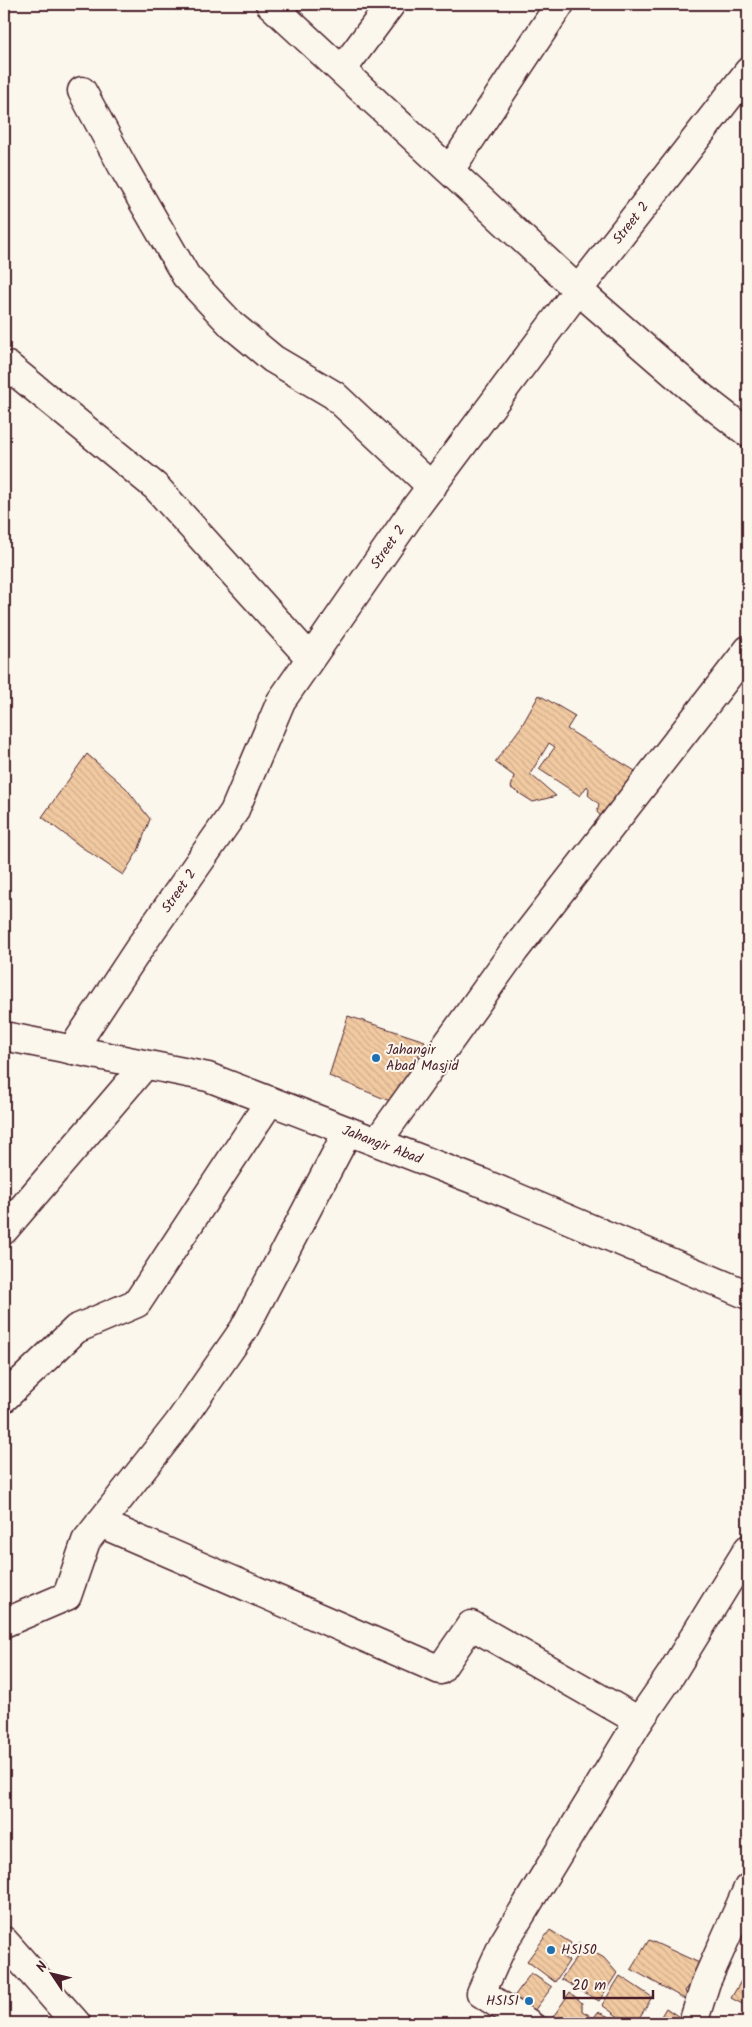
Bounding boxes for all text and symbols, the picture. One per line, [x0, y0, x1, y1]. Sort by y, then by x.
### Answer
street label: Street 2 [607, 197, 655, 249]
street label: Street 2 [365, 521, 411, 573]
street label: Street 2 [156, 865, 202, 917]
place label: Jahangir Abad Masjid [386, 1039, 459, 1077]
marker: Jahangir Abad Masjid [370, 1052, 382, 1064]
street label: Jahangir Abad [339, 1120, 426, 1171]
place label: HS150 [561, 1939, 597, 1961]
marker: HS150 [545, 1944, 557, 1956]
north arrow [28, 1950, 78, 2000]
text: N [31, 1957, 54, 1977]
scale bar [564, 1967, 653, 1999]
text: 20 m [572, 1974, 606, 1998]
place label: HS151 [486, 1990, 519, 2012]
marker: HS151 [523, 1995, 535, 2007]

